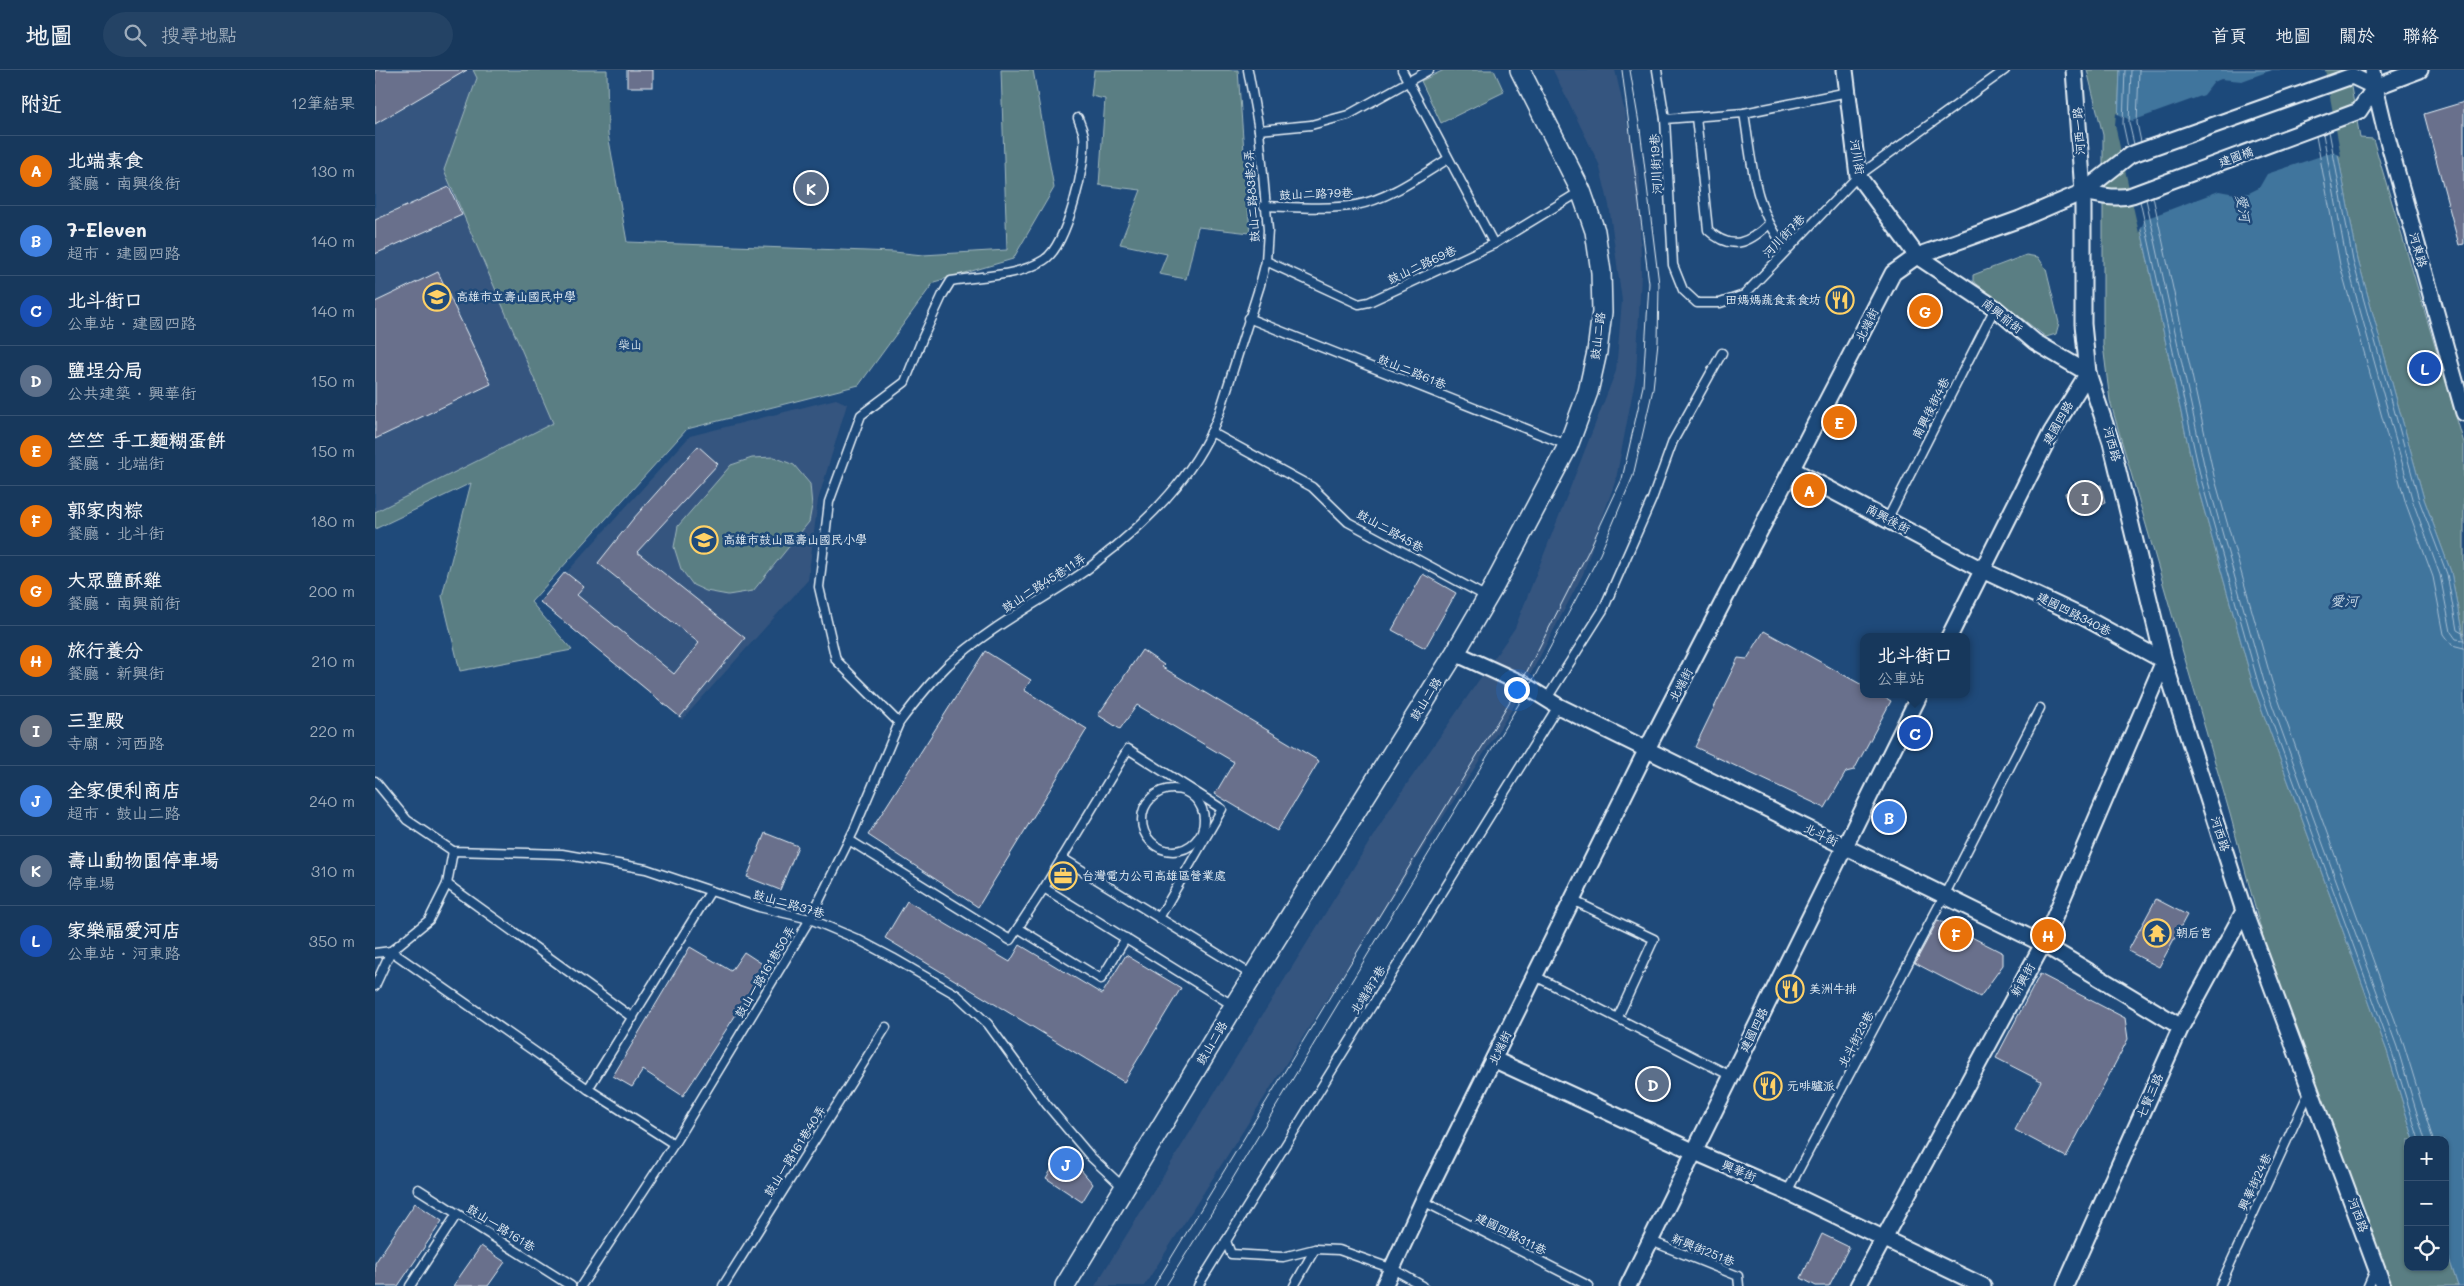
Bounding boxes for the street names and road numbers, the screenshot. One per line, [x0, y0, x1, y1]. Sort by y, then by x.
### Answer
street label: 河西一路 [2068, 107, 2088, 156]
street label: 河川街19巷 [1645, 133, 1665, 195]
street label: 河川街 [1847, 138, 1869, 176]
street label: 建國橋 [2216, 142, 2255, 170]
street label: 鼓山二路83巷2弄 [1240, 149, 1262, 243]
street label: 鼓山二路79巷 [1279, 184, 1353, 202]
street label: 河川街7巷 [1759, 210, 1808, 261]
street label: 河東路 [2406, 230, 2432, 269]
street label: 鼓山二路69巷 [1385, 241, 1459, 287]
street label: 南興前街 [1979, 294, 2026, 336]
street label: 北端街 [1851, 305, 1881, 344]
street label: 鼓山二路 [1586, 311, 1608, 361]
street label: 鼓山二路61巷 [1376, 350, 1449, 392]
street label: 南興後街4巷 [1908, 374, 1952, 441]
street label: 建國四路 [2038, 398, 2076, 447]
street label: 河西路 [2101, 424, 2125, 463]
street label: 南興後街 [1864, 500, 1913, 536]
street label: 鼓山二路45巷 [1354, 505, 1427, 555]
street label: 鼓山二路45巷11弄 [999, 549, 1088, 615]
street label: 建國四路340巷 [2035, 587, 2114, 639]
street label: 北端街 [1665, 665, 1696, 704]
street label: 鼓山二路 [1406, 674, 1445, 723]
street label: 河西路 [2208, 814, 2234, 853]
street label: 北斗街 [1802, 819, 1841, 849]
street label: 鼓山二路37巷 [752, 885, 827, 921]
street label: 鼓山一路161巷50弄 [730, 923, 798, 1020]
street label: 新興街 [2006, 960, 2038, 999]
street label: 北端街7巷 [1346, 962, 1388, 1017]
street label: 建國四路 [1735, 1004, 1771, 1055]
street label: 北斗街23巷 [1834, 1008, 1877, 1070]
street label: 鼓山二路 [1192, 1018, 1230, 1067]
street label: 北端街 [1484, 1028, 1514, 1067]
street label: 七賢三路 [2132, 1070, 2166, 1121]
street label: 鼓山一路161巷40弄 [760, 1102, 829, 1199]
street label: 興華街24巷 [2234, 1150, 2274, 1213]
street label: 興華街 [1720, 1156, 1759, 1184]
street label: 河西路 [2345, 1195, 2373, 1234]
street label: 鼓山一路161巷 [464, 1200, 539, 1255]
street label: 建國四路311巷 [1473, 1208, 1550, 1258]
street label: 新興街251巷 [1669, 1229, 1737, 1269]

